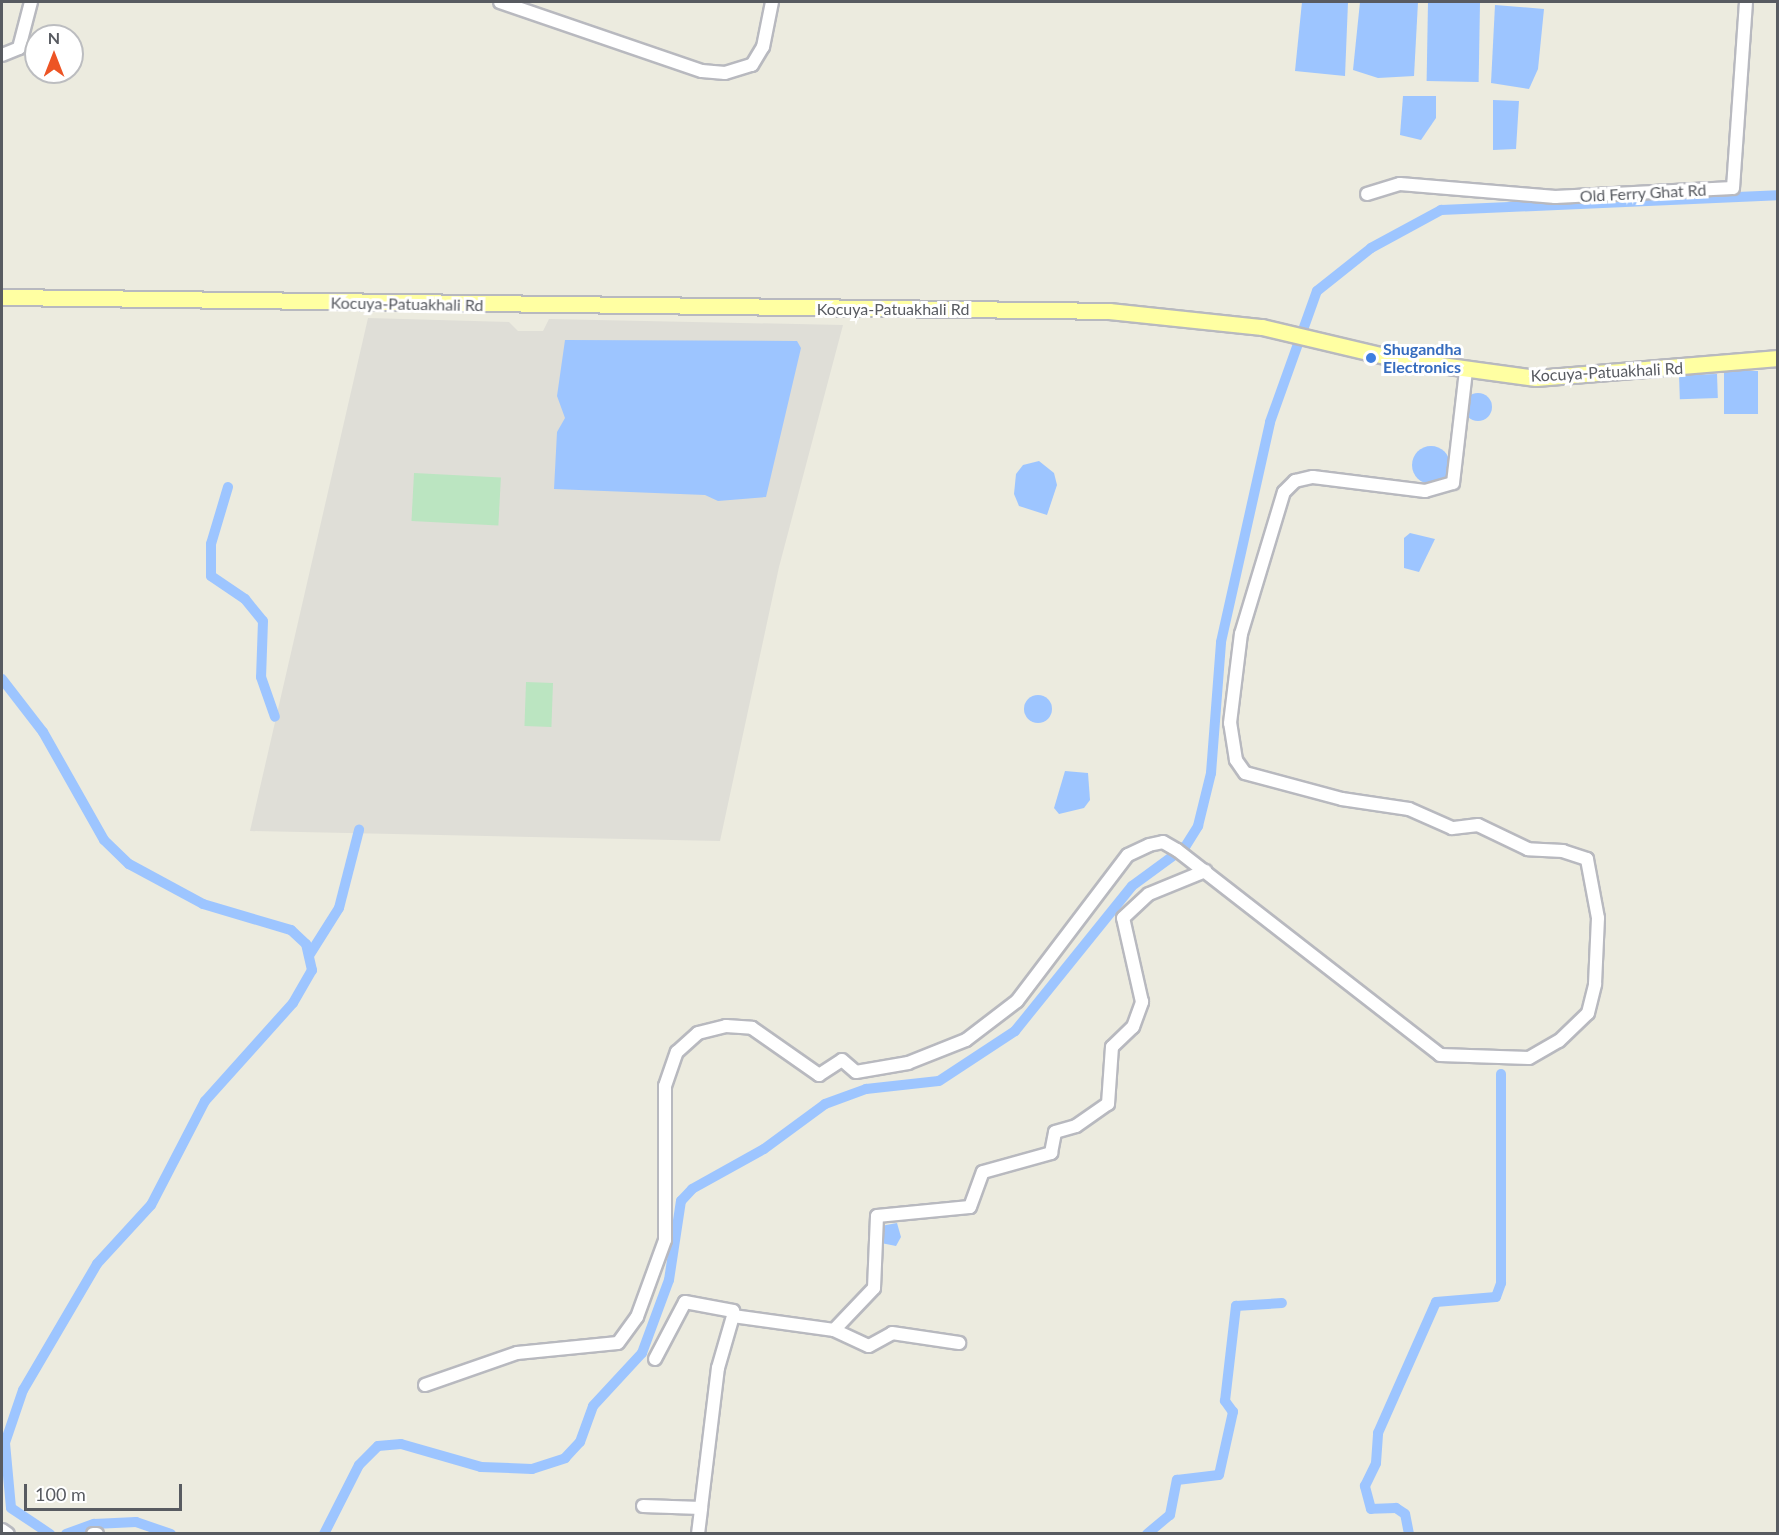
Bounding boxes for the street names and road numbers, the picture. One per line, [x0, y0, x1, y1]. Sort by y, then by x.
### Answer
street label: Old Ferry Ghat Rd [1579, 180, 1707, 206]
street label: Kocuya-Patuakhali Rd [330, 293, 484, 315]
street label: Kocuya-Patuakhali Rd [817, 299, 969, 319]
street label: Kocuya-Patuakhali Rd [1530, 358, 1684, 386]

